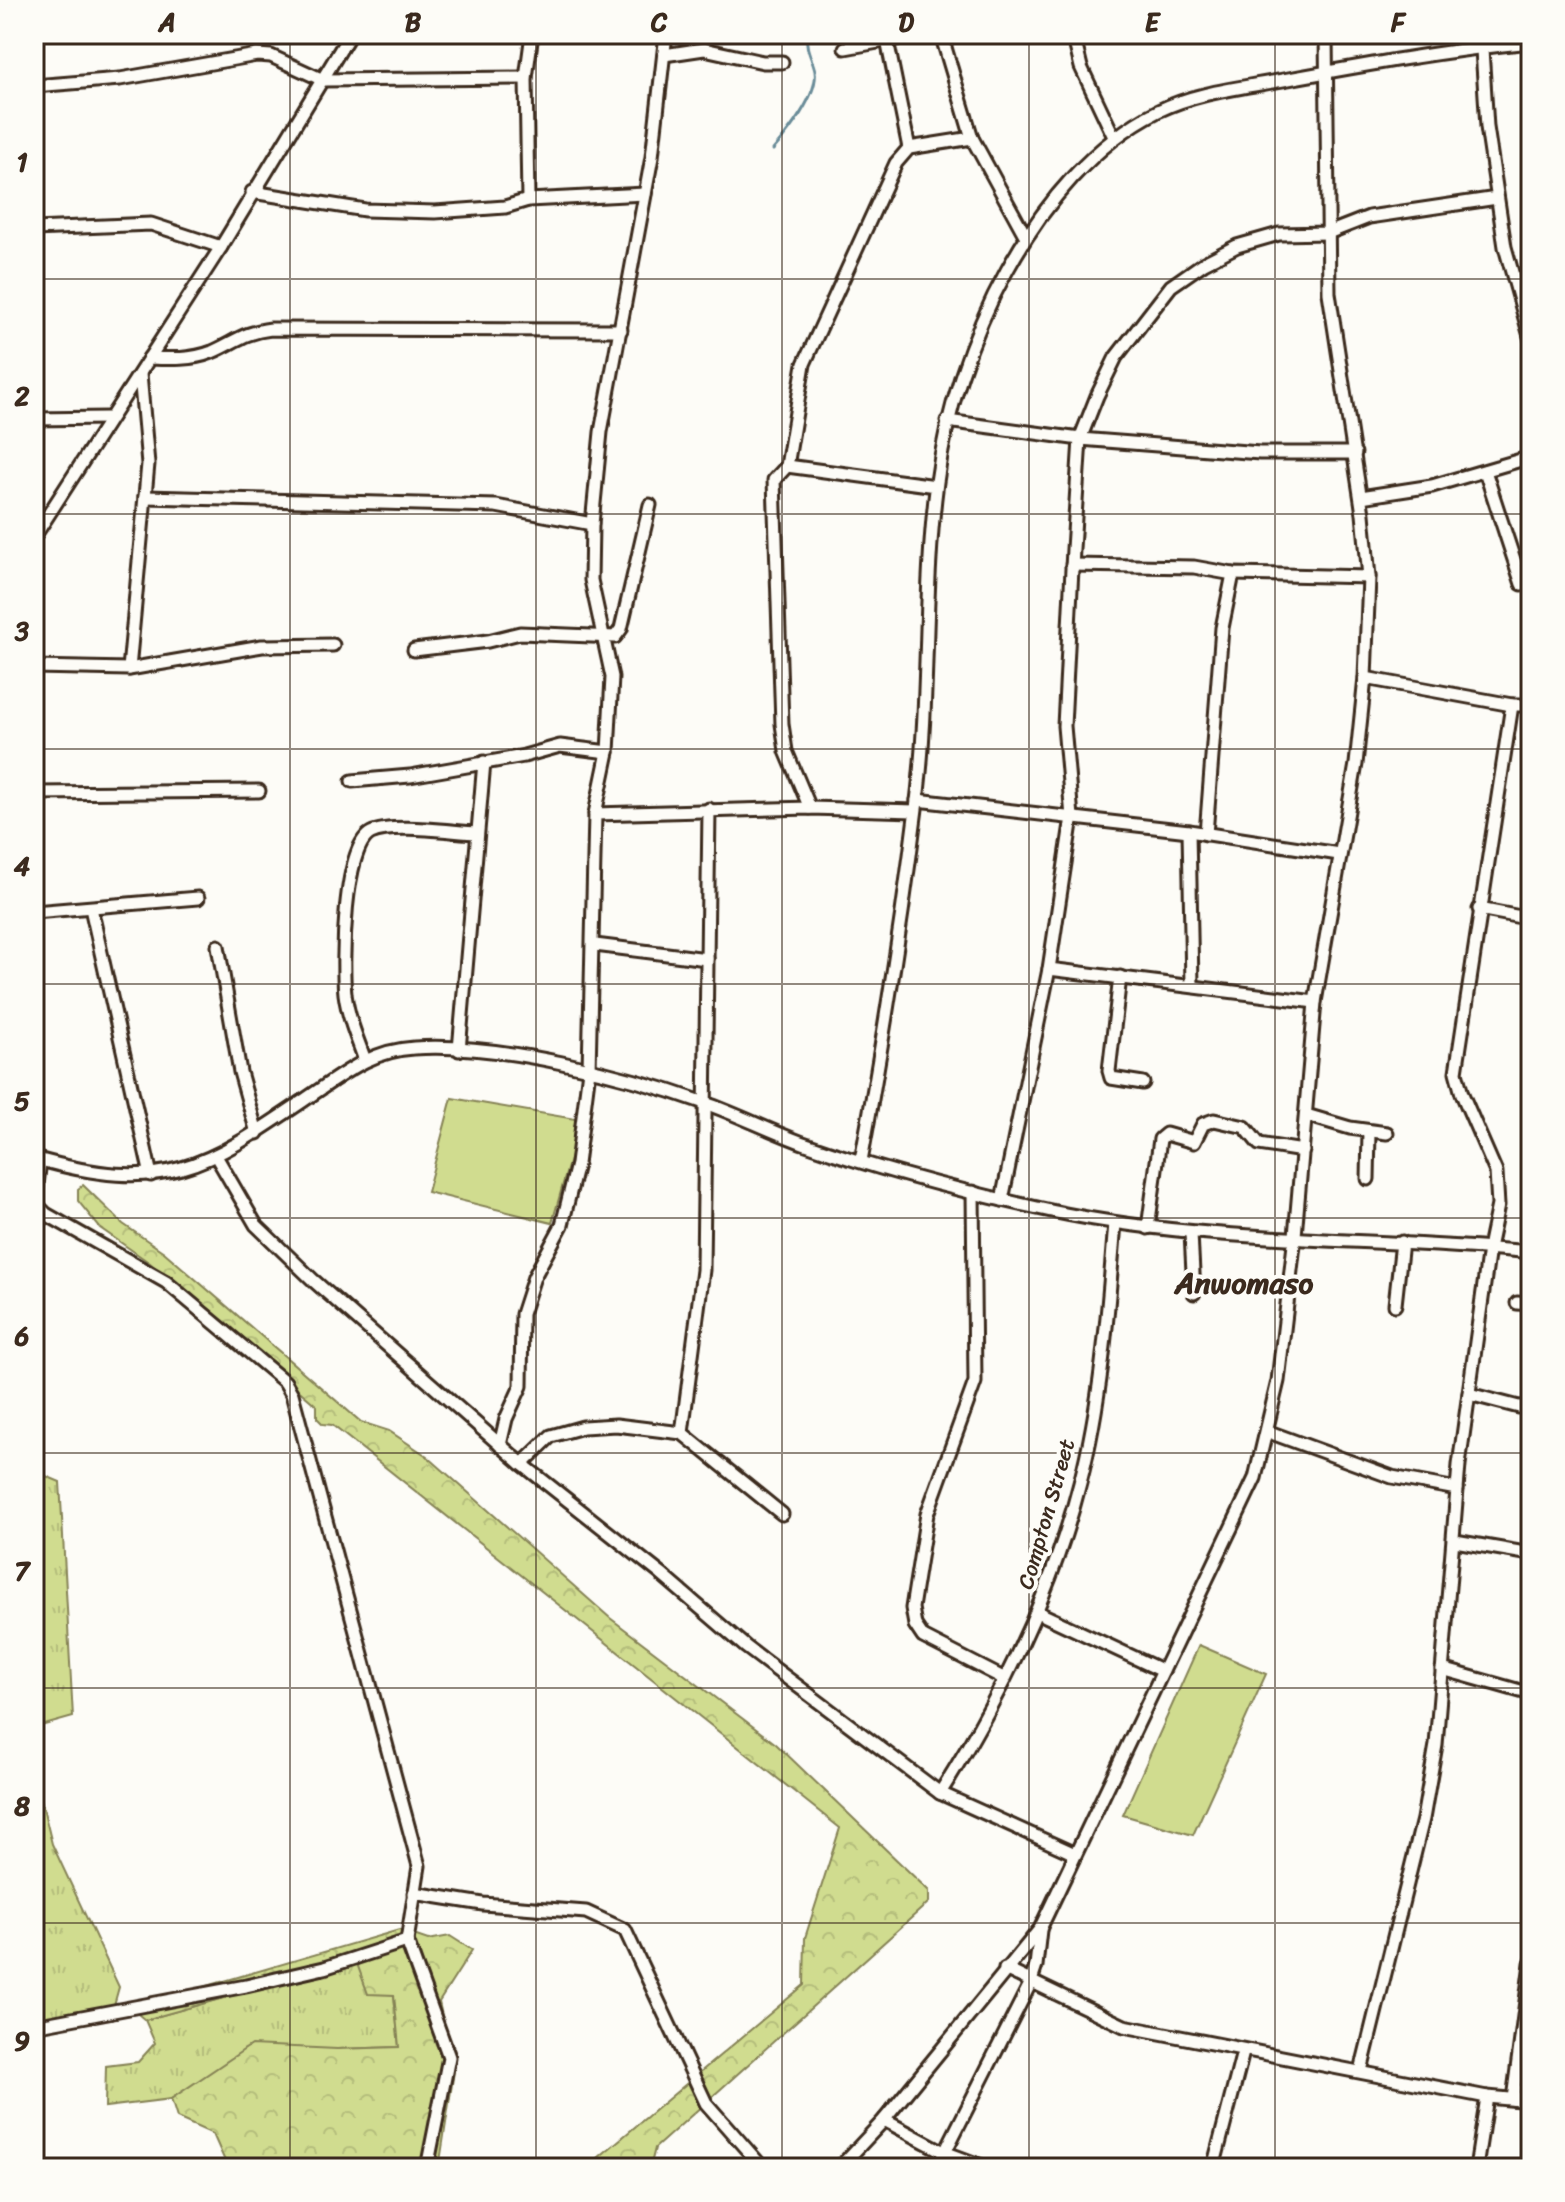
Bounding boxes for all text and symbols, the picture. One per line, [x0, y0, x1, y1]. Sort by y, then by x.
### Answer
text: A [157, 0, 176, 45]
text: B [405, 0, 422, 45]
text: C [650, 0, 668, 45]
text: D [898, 0, 914, 45]
text: E [1145, 0, 1162, 45]
text: F [1390, 0, 1407, 45]
text: 1 [16, 139, 28, 185]
text: 2 [13, 373, 30, 419]
text: 3 [14, 608, 30, 654]
text: 4 [14, 843, 30, 889]
text: 5 [14, 1078, 30, 1124]
district label: Anwomaso [1173, 1256, 1313, 1310]
text: 6 [14, 1313, 30, 1359]
street label: Compton Street [1006, 1434, 1086, 1594]
text: 7 [15, 1548, 32, 1594]
text: 8 [13, 1783, 30, 1829]
text: 9 [14, 2018, 30, 2064]

